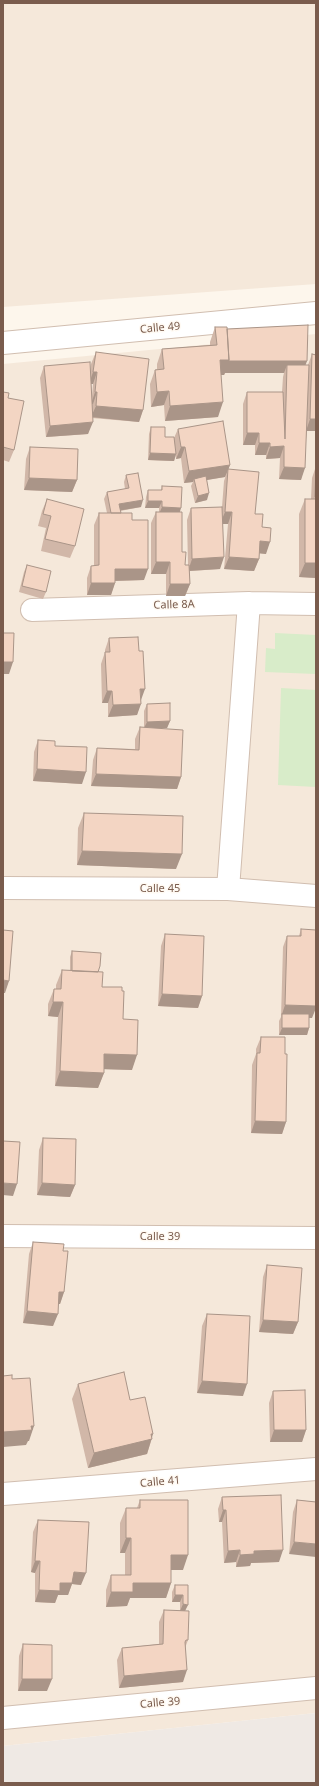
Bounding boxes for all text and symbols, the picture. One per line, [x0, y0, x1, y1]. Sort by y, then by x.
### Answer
street label: Calle 49 [139, 320, 181, 336]
street label: Calle 8A [153, 598, 195, 612]
street label: Calle 45 [140, 882, 180, 896]
street label: Calle 39 [140, 1230, 180, 1244]
street label: Calle 41 [139, 1474, 181, 1490]
street label: Calle 39 [139, 1695, 181, 1711]

